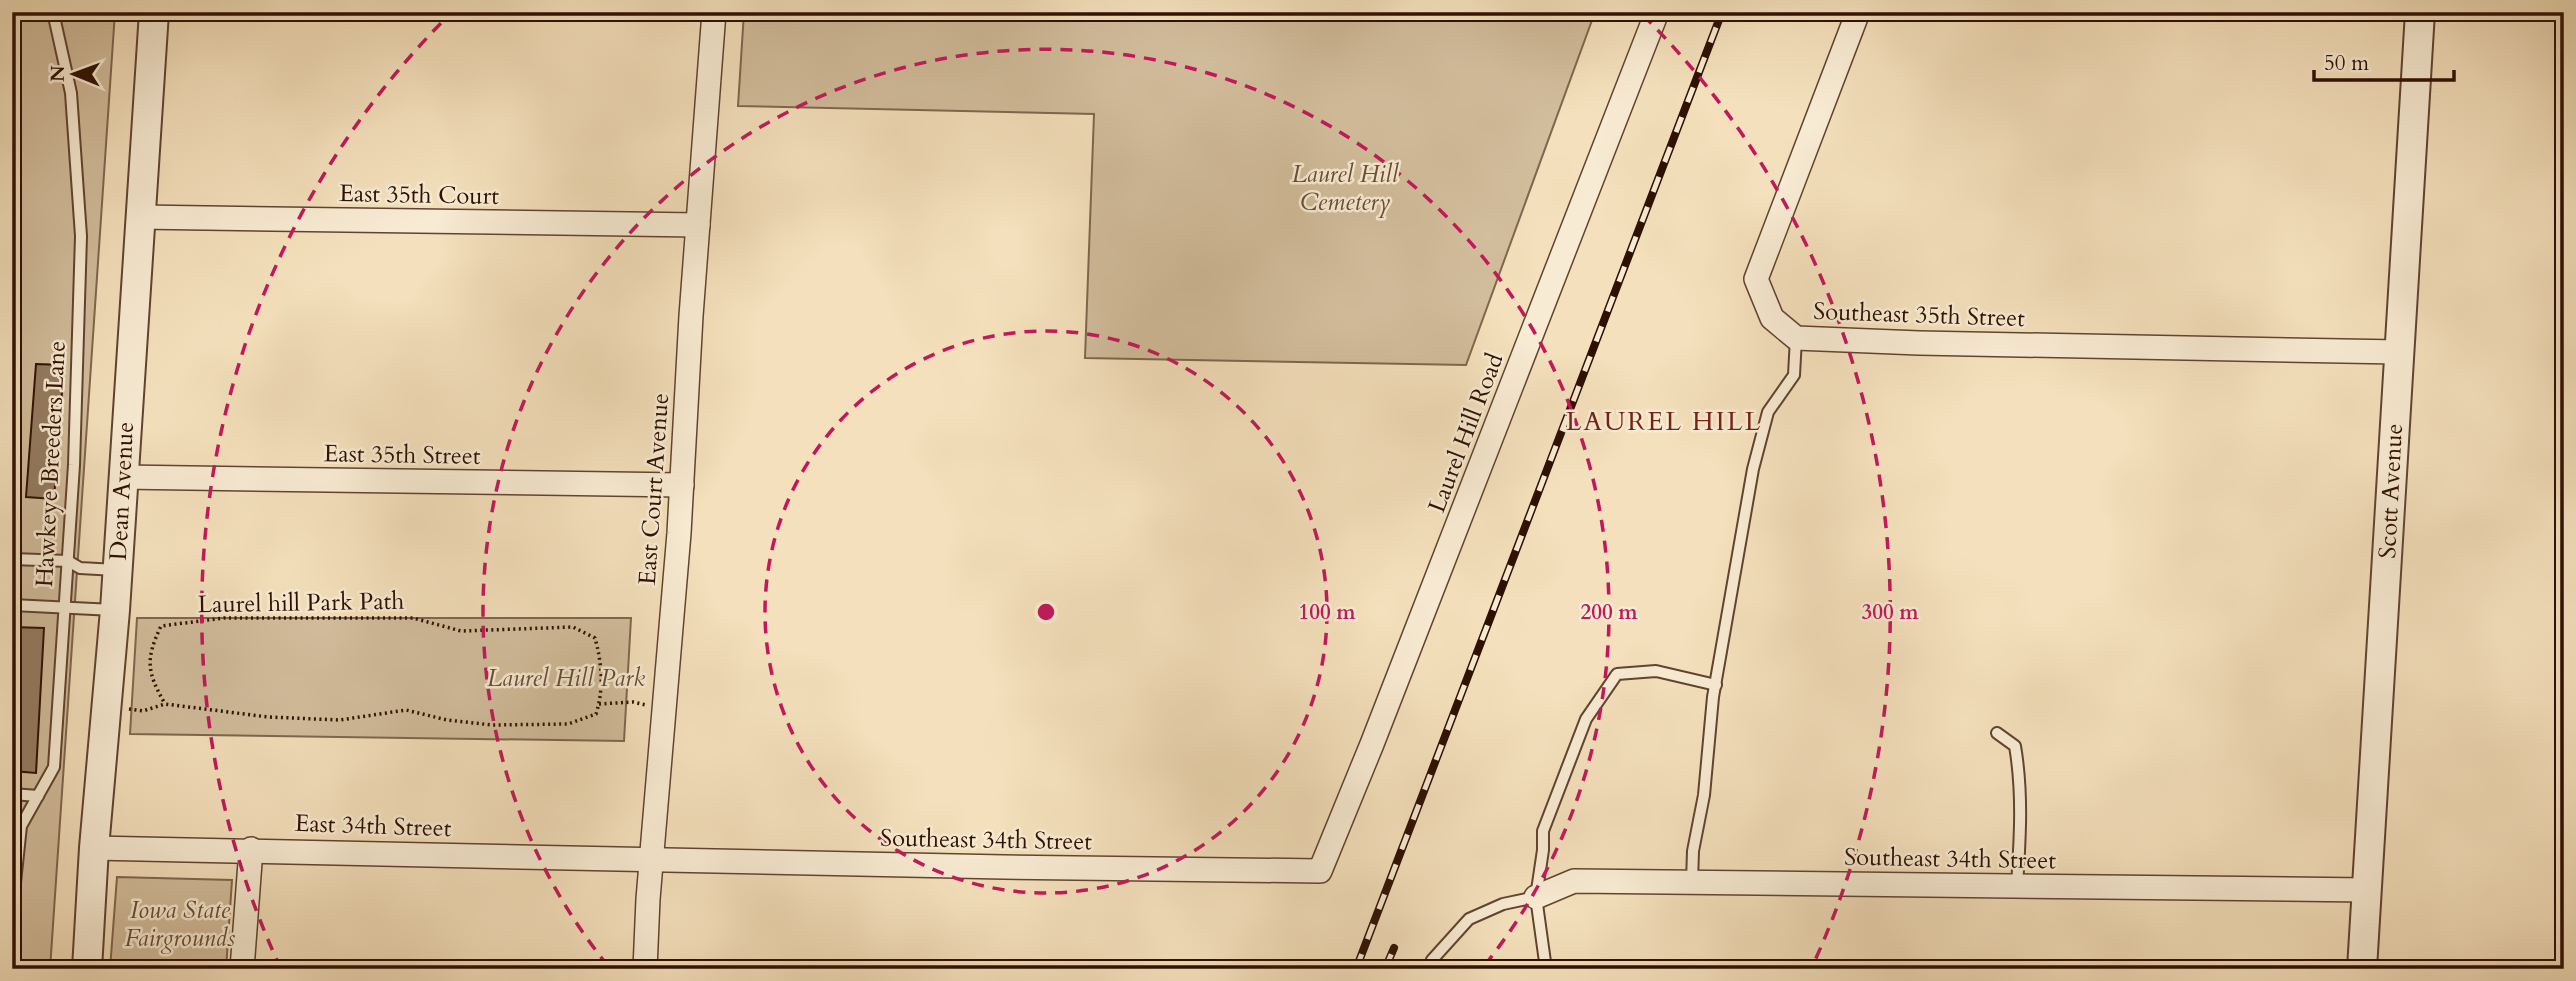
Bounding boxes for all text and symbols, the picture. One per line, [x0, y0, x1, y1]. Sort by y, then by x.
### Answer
north arrow [38, 38, 108, 108]
scale bar [2314, 38, 2454, 82]
text: 50 m [2324, 49, 2369, 78]
text: N [45, 65, 71, 82]
park label: Laurel Hill Cemetery [1292, 158, 1400, 219]
street label: East 35th Court [339, 177, 500, 213]
street label: Southeast 35th Street [1813, 295, 2026, 335]
street label: Hawkeye Breeders Lane [28, 340, 74, 588]
street label: Laurel Hill Road [1420, 348, 1512, 518]
street label: East Court Avenue [631, 392, 677, 586]
district label: LAUREL HILL [1566, 404, 1762, 439]
street label: Dean Avenue [102, 421, 142, 561]
street label: Scott Avenue [2371, 423, 2411, 559]
street label: East 35th Street [323, 437, 481, 473]
street label: Laurel hill Park Path [197, 585, 405, 621]
text: 100 m [1298, 598, 1356, 627]
text: 200 m [1580, 598, 1638, 627]
text: 300 m [1861, 598, 1919, 627]
centre of rings [1034, 600, 1058, 624]
park label: Laurel Hill Park [487, 662, 645, 695]
street label: East 34th Street [294, 807, 452, 845]
street label: Southeast 34th Street [880, 822, 1093, 858]
street label: Southeast 34th Street [1844, 841, 2057, 877]
park label: Iowa State Fairgrounds [125, 894, 235, 955]

